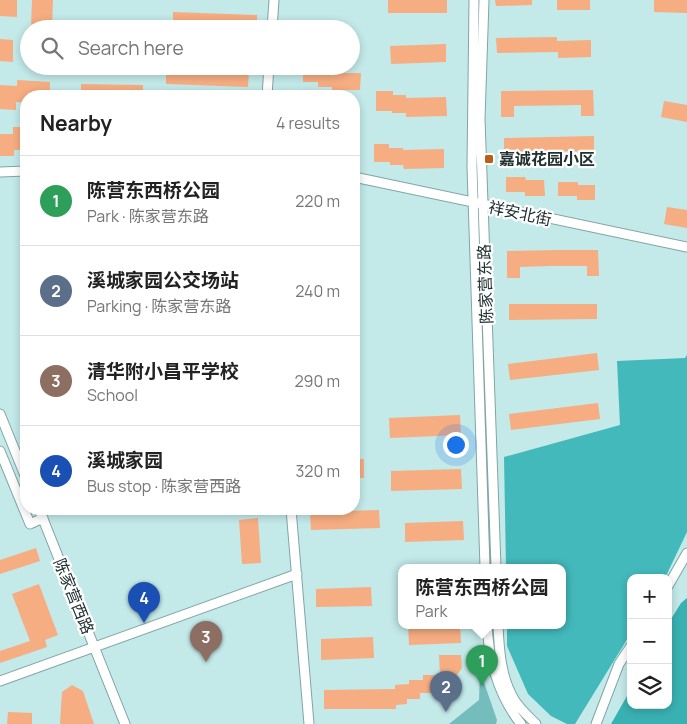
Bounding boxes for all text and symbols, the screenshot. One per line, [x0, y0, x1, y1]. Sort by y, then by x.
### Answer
search box [20, 20, 360, 75]
icon: search [38, 34, 66, 62]
text: Search here [78, 35, 184, 61]
text: Nearby [40, 109, 112, 137]
text: 4 results [276, 112, 340, 134]
place label: 嘉诚花园小区 [499, 148, 595, 170]
marker: 嘉诚花园小区 [483, 153, 495, 165]
text: 陈营东西桥公园 [87, 177, 220, 203]
text: 1 [52, 190, 60, 212]
text: 220 m [295, 190, 340, 212]
street label: 祥安北街 [486, 196, 554, 230]
text: Park · 陈家营东路 [87, 205, 209, 227]
street label: 陈家营东路 [473, 244, 497, 324]
text: 溪城家园公交场站 [87, 267, 239, 293]
text: 2 [51, 280, 61, 302]
text: 240 m [295, 280, 340, 302]
text: Parking · 陈家营东路 [87, 295, 232, 317]
text: 清华附小昌平学校 [87, 358, 239, 384]
text: 3 [51, 370, 61, 392]
text: 290 m [294, 370, 340, 392]
text: School [87, 384, 138, 406]
your location [443, 432, 469, 458]
text: 溪城家园 [87, 447, 163, 473]
text: 4 [51, 460, 61, 482]
text: 320 m [296, 460, 340, 482]
text: Bus stop · 陈家营西路 [87, 475, 241, 497]
street label: 陈家营西路 [49, 555, 99, 637]
popup [398, 564, 566, 629]
text: 陈营东西桥公园 [415, 574, 549, 600]
map controls [627, 574, 672, 709]
button: + [627, 574, 672, 619]
pin: 4 [128, 582, 160, 623]
text: Park [415, 600, 447, 622]
button: − [627, 619, 672, 664]
pin: 3 [190, 621, 222, 662]
pin: 1 [466, 645, 498, 686]
button: layers [627, 664, 672, 709]
pin: 2 [430, 671, 462, 712]

